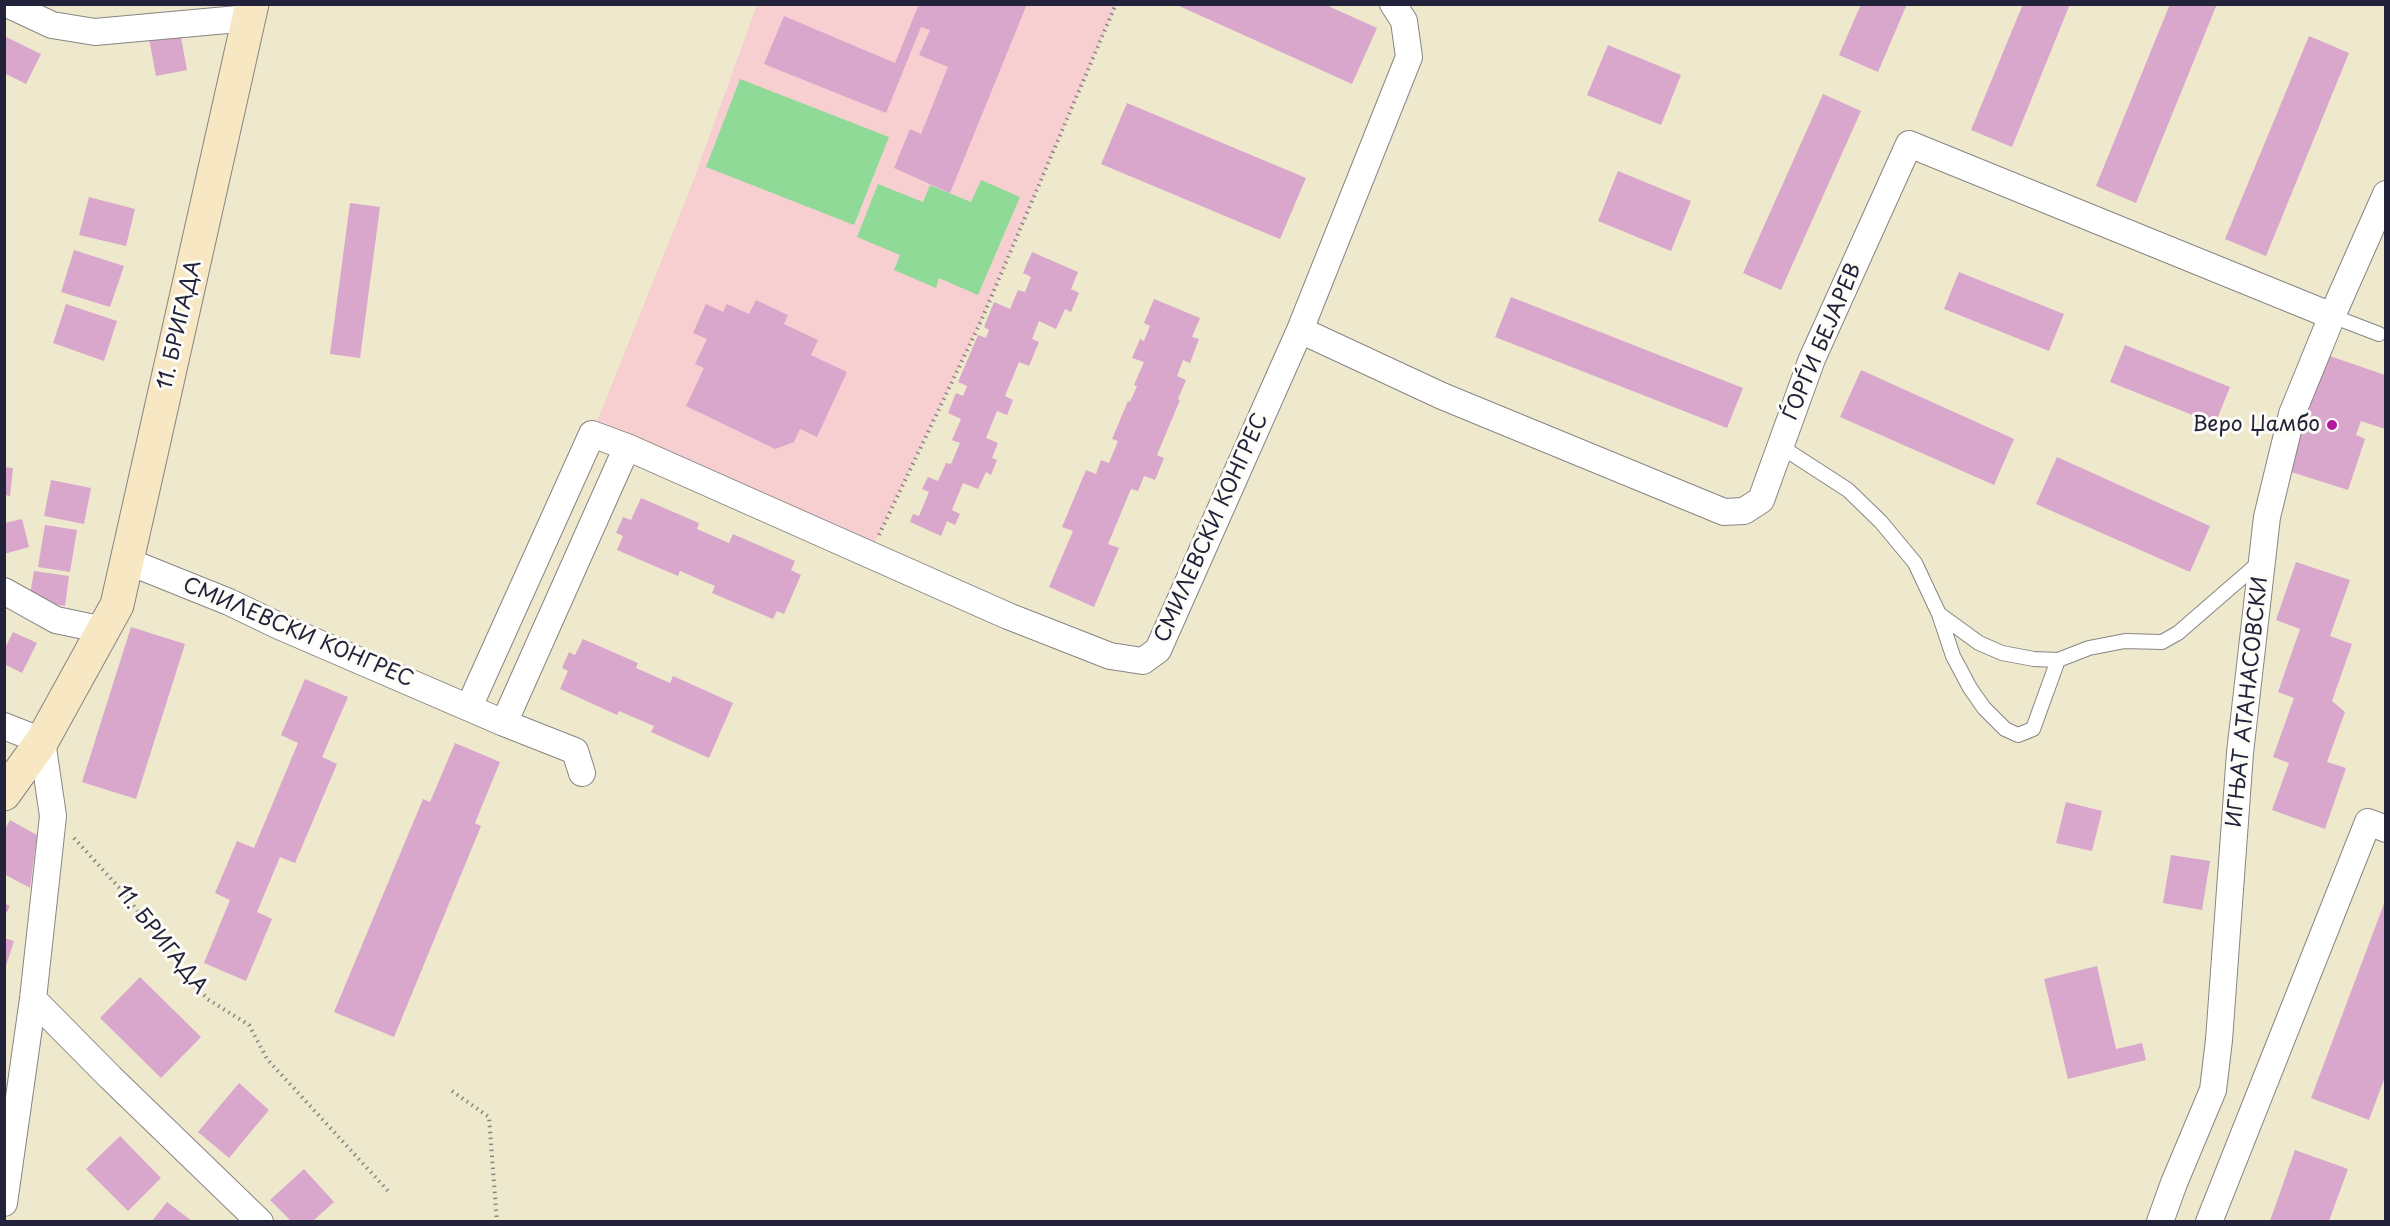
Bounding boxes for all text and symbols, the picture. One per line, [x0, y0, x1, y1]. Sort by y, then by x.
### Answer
street label: 11. БРИГАДА [153, 258, 207, 392]
street label: ЃОРЃИ БЕЈАРЕВ [1779, 260, 1867, 424]
street label: СМИЛЕВСКИ КОНГРЕС [1150, 410, 1274, 646]
place label: Веро Џамбо [2192, 412, 2320, 438]
marker: Веро Џамбо [2325, 418, 2339, 432]
street label: СМИЛЕВСКИ КОНГРЕС [179, 573, 417, 693]
street label: ИГЊАТ АТАНАСОВСКИ [2222, 575, 2274, 829]
street label: 11. БРИГАДА [110, 881, 212, 999]

